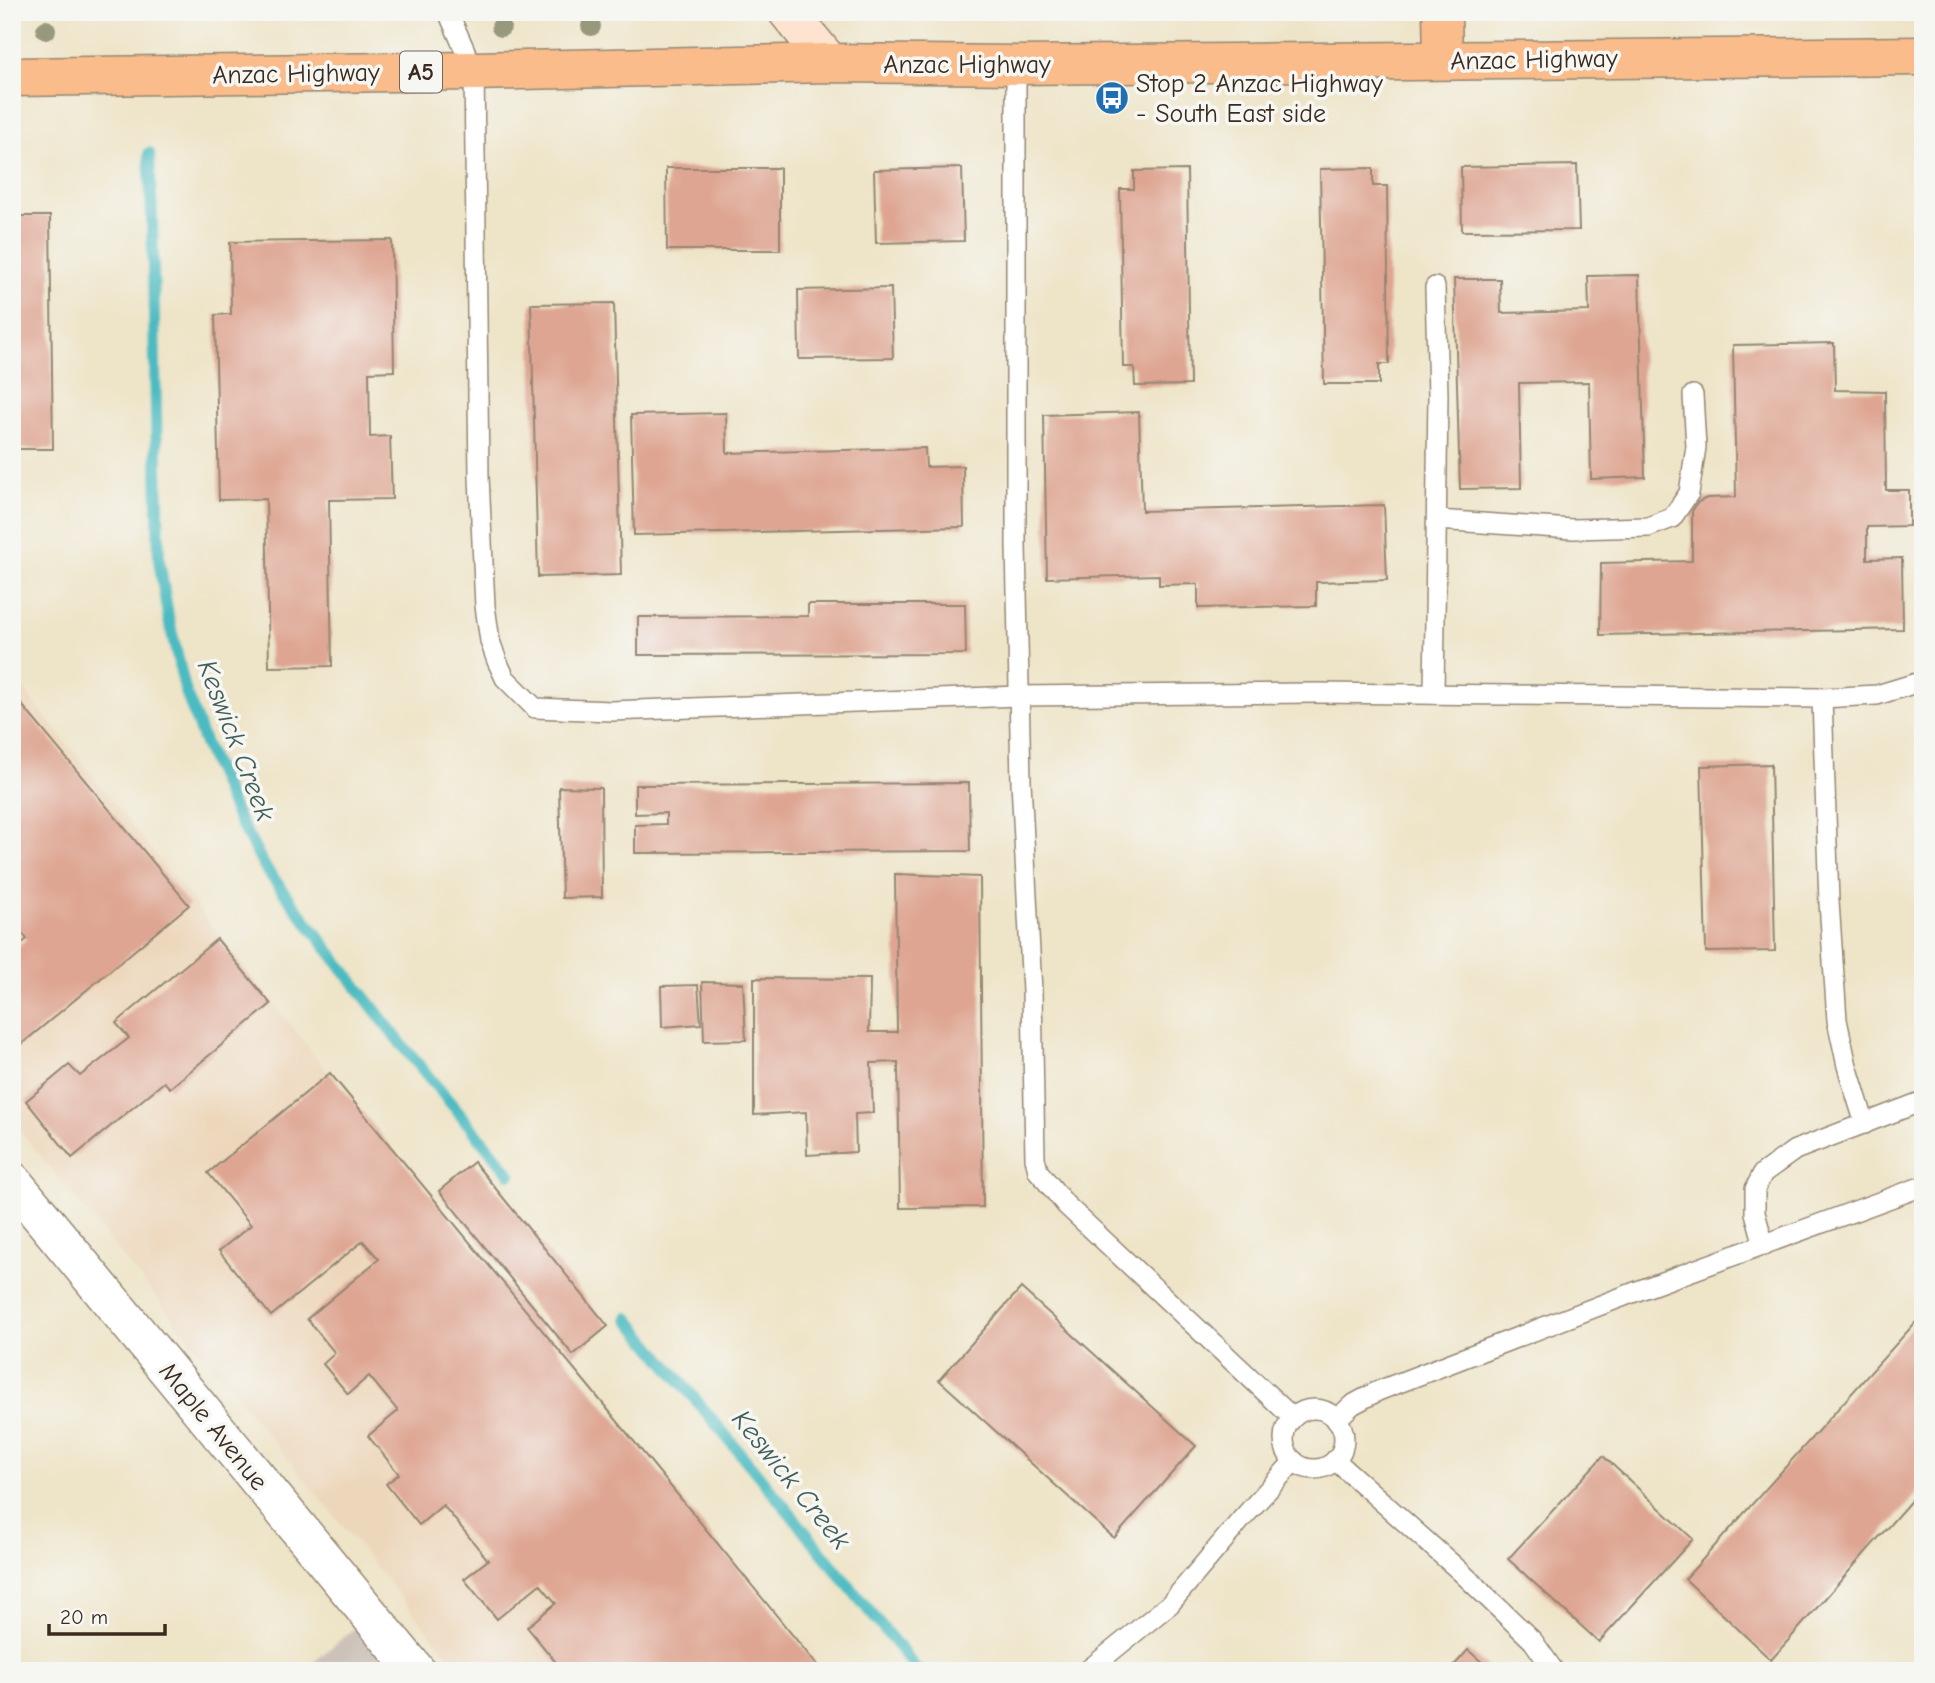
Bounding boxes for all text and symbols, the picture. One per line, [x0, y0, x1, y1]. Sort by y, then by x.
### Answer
street label: Anzac Highway [1450, 44, 1618, 76]
street label: Anzac Highway [883, 50, 1051, 80]
road number: A5 [400, 52, 442, 92]
street label: Anzac Highway [212, 58, 380, 90]
place label: Stop 2 Anzac Highway - South East side [1136, 69, 1383, 129]
bus stop icon: Stop 2 Anzac Highway - South East side [1093, 79, 1131, 117]
water label: Keswick Creek [191, 655, 282, 826]
street label: Maple Avenue [153, 1357, 274, 1497]
water label: Keswick Creek [725, 1404, 857, 1556]
scale bar [49, 1592, 164, 1636]
text: 20 m [60, 1605, 108, 1629]

